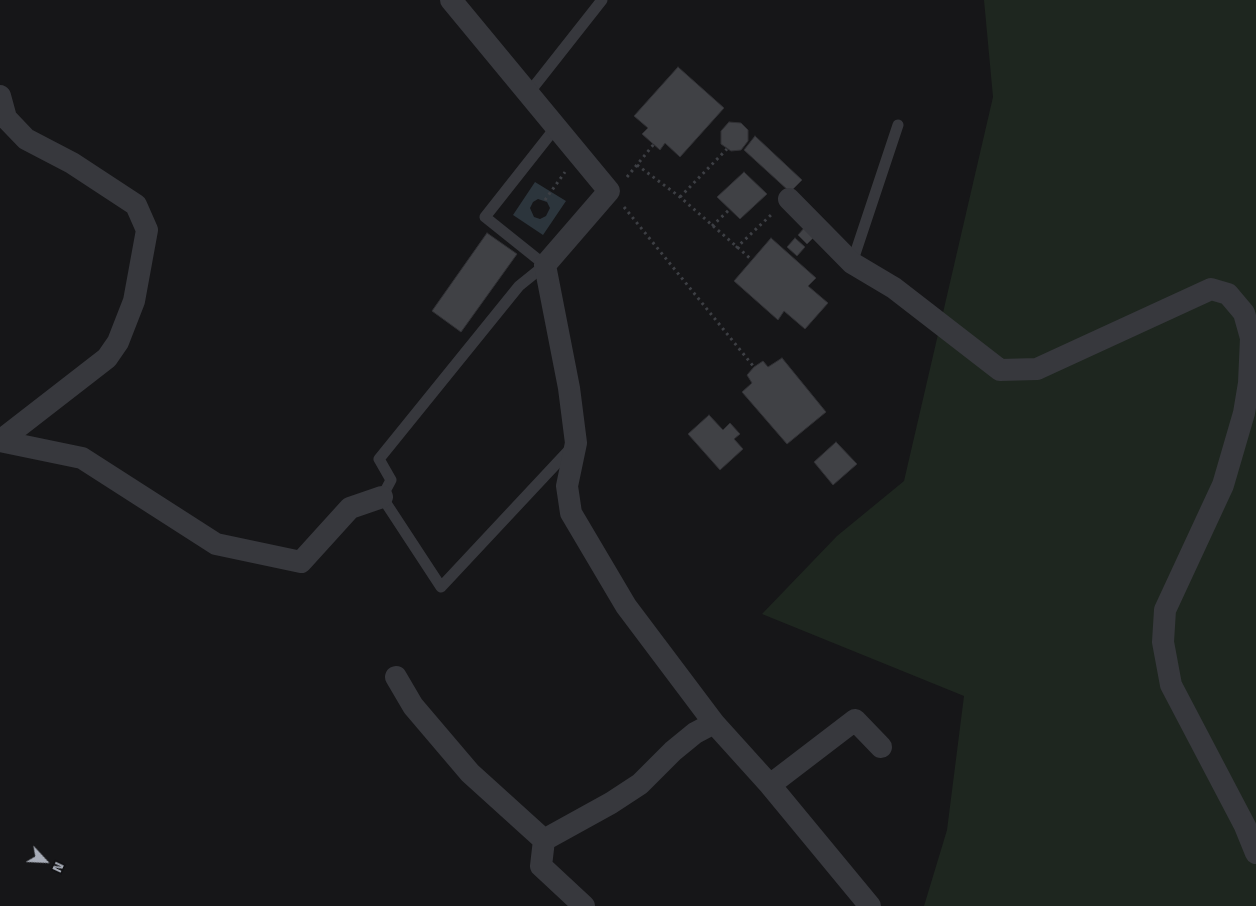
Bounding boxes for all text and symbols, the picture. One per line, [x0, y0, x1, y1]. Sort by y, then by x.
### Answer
north arrow [20, 836, 70, 886]
text: N [47, 859, 71, 876]

